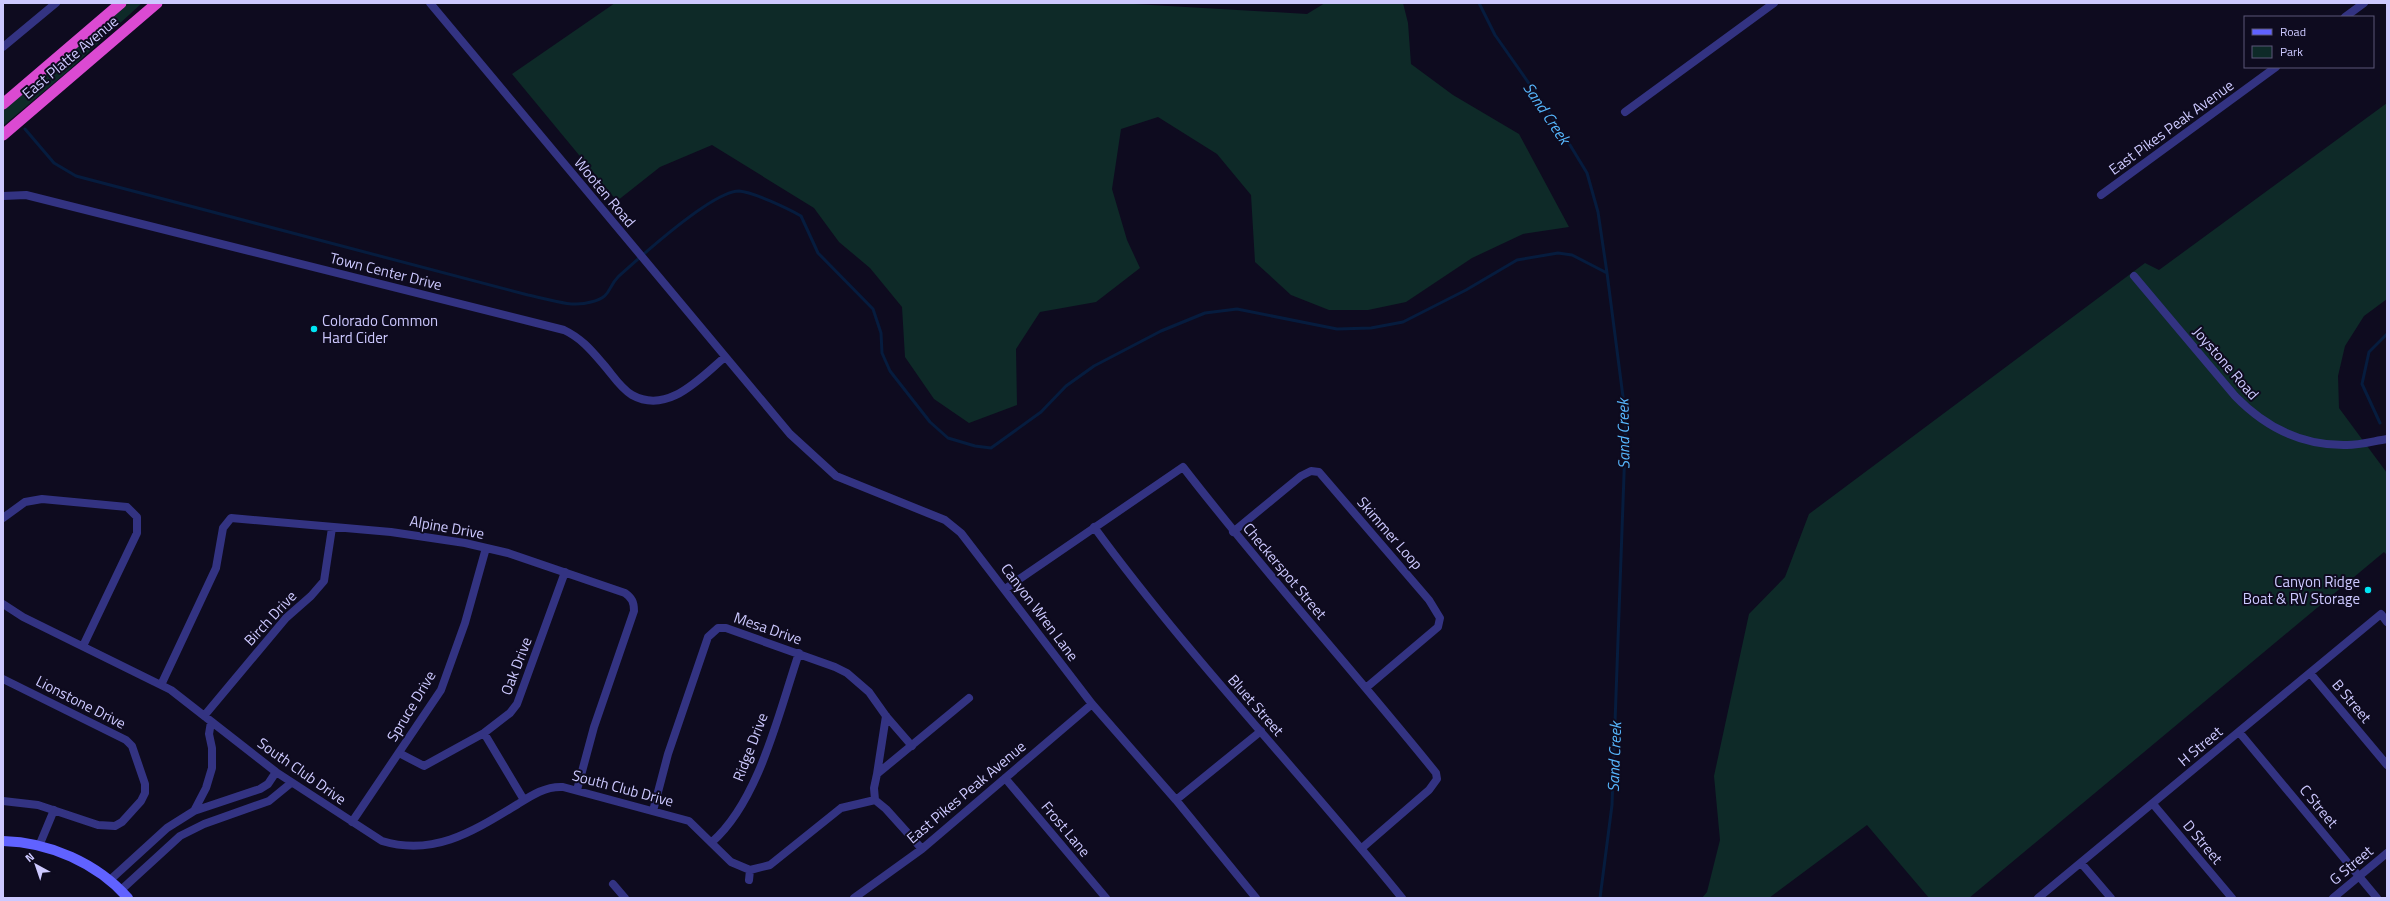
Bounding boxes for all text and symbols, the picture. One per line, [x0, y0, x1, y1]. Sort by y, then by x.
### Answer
street label: East Platte Avenue [17, 10, 123, 104]
legend [2244, 16, 2374, 68]
text: Road [2280, 22, 2306, 41]
text: Park [2280, 42, 2303, 61]
street label: East Pikes Peak Avenue [2104, 74, 2238, 180]
water label: Sand Creek [1517, 77, 1578, 150]
street label: Wooten Road [569, 152, 641, 232]
street label: Town Center Drive [327, 246, 445, 296]
place label: Colorado Common Hard Cider [322, 309, 438, 349]
street label: Joystone Road [2188, 321, 2264, 405]
marker: Colorado Common Hard Cider [309, 324, 319, 334]
water label: Sand Creek [1610, 397, 1636, 469]
street label: Skimmer Loop [1352, 491, 1428, 575]
street label: Alpine Drive [408, 509, 486, 545]
street label: Checkerspot Street [1238, 518, 1333, 625]
street label: Canyon Wren Lane [995, 558, 1085, 666]
place label: Canyon Ridge Boat & RV Storage [2243, 570, 2360, 610]
street label: Birch Drive [238, 585, 302, 651]
marker: Canyon Ridge Boat & RV Storage [2363, 585, 2373, 595]
street label: Mesa Drive [731, 606, 805, 650]
street label: Oak Drive [494, 634, 538, 698]
street label: Spruce Drive [381, 666, 441, 746]
street label: Lionstone Drive [32, 669, 130, 735]
street label: Bluet Street [1223, 669, 1290, 742]
street label: B Street [2327, 674, 2378, 729]
street label: Ridge Drive [726, 709, 774, 785]
water label: Sand Creek [1601, 720, 1627, 793]
street label: H Street [2173, 720, 2228, 772]
street label: South Club Drive [253, 732, 351, 810]
street label: East Pikes Peak Avenue [901, 735, 1031, 849]
street label: South Club Drive [570, 763, 676, 813]
street label: C Street [2294, 779, 2344, 833]
street label: Frost Lane [1036, 796, 1096, 862]
street label: D Street [2178, 815, 2229, 870]
street label: G Street [2324, 839, 2379, 890]
north arrow [16, 845, 56, 885]
text: N [22, 849, 38, 866]

